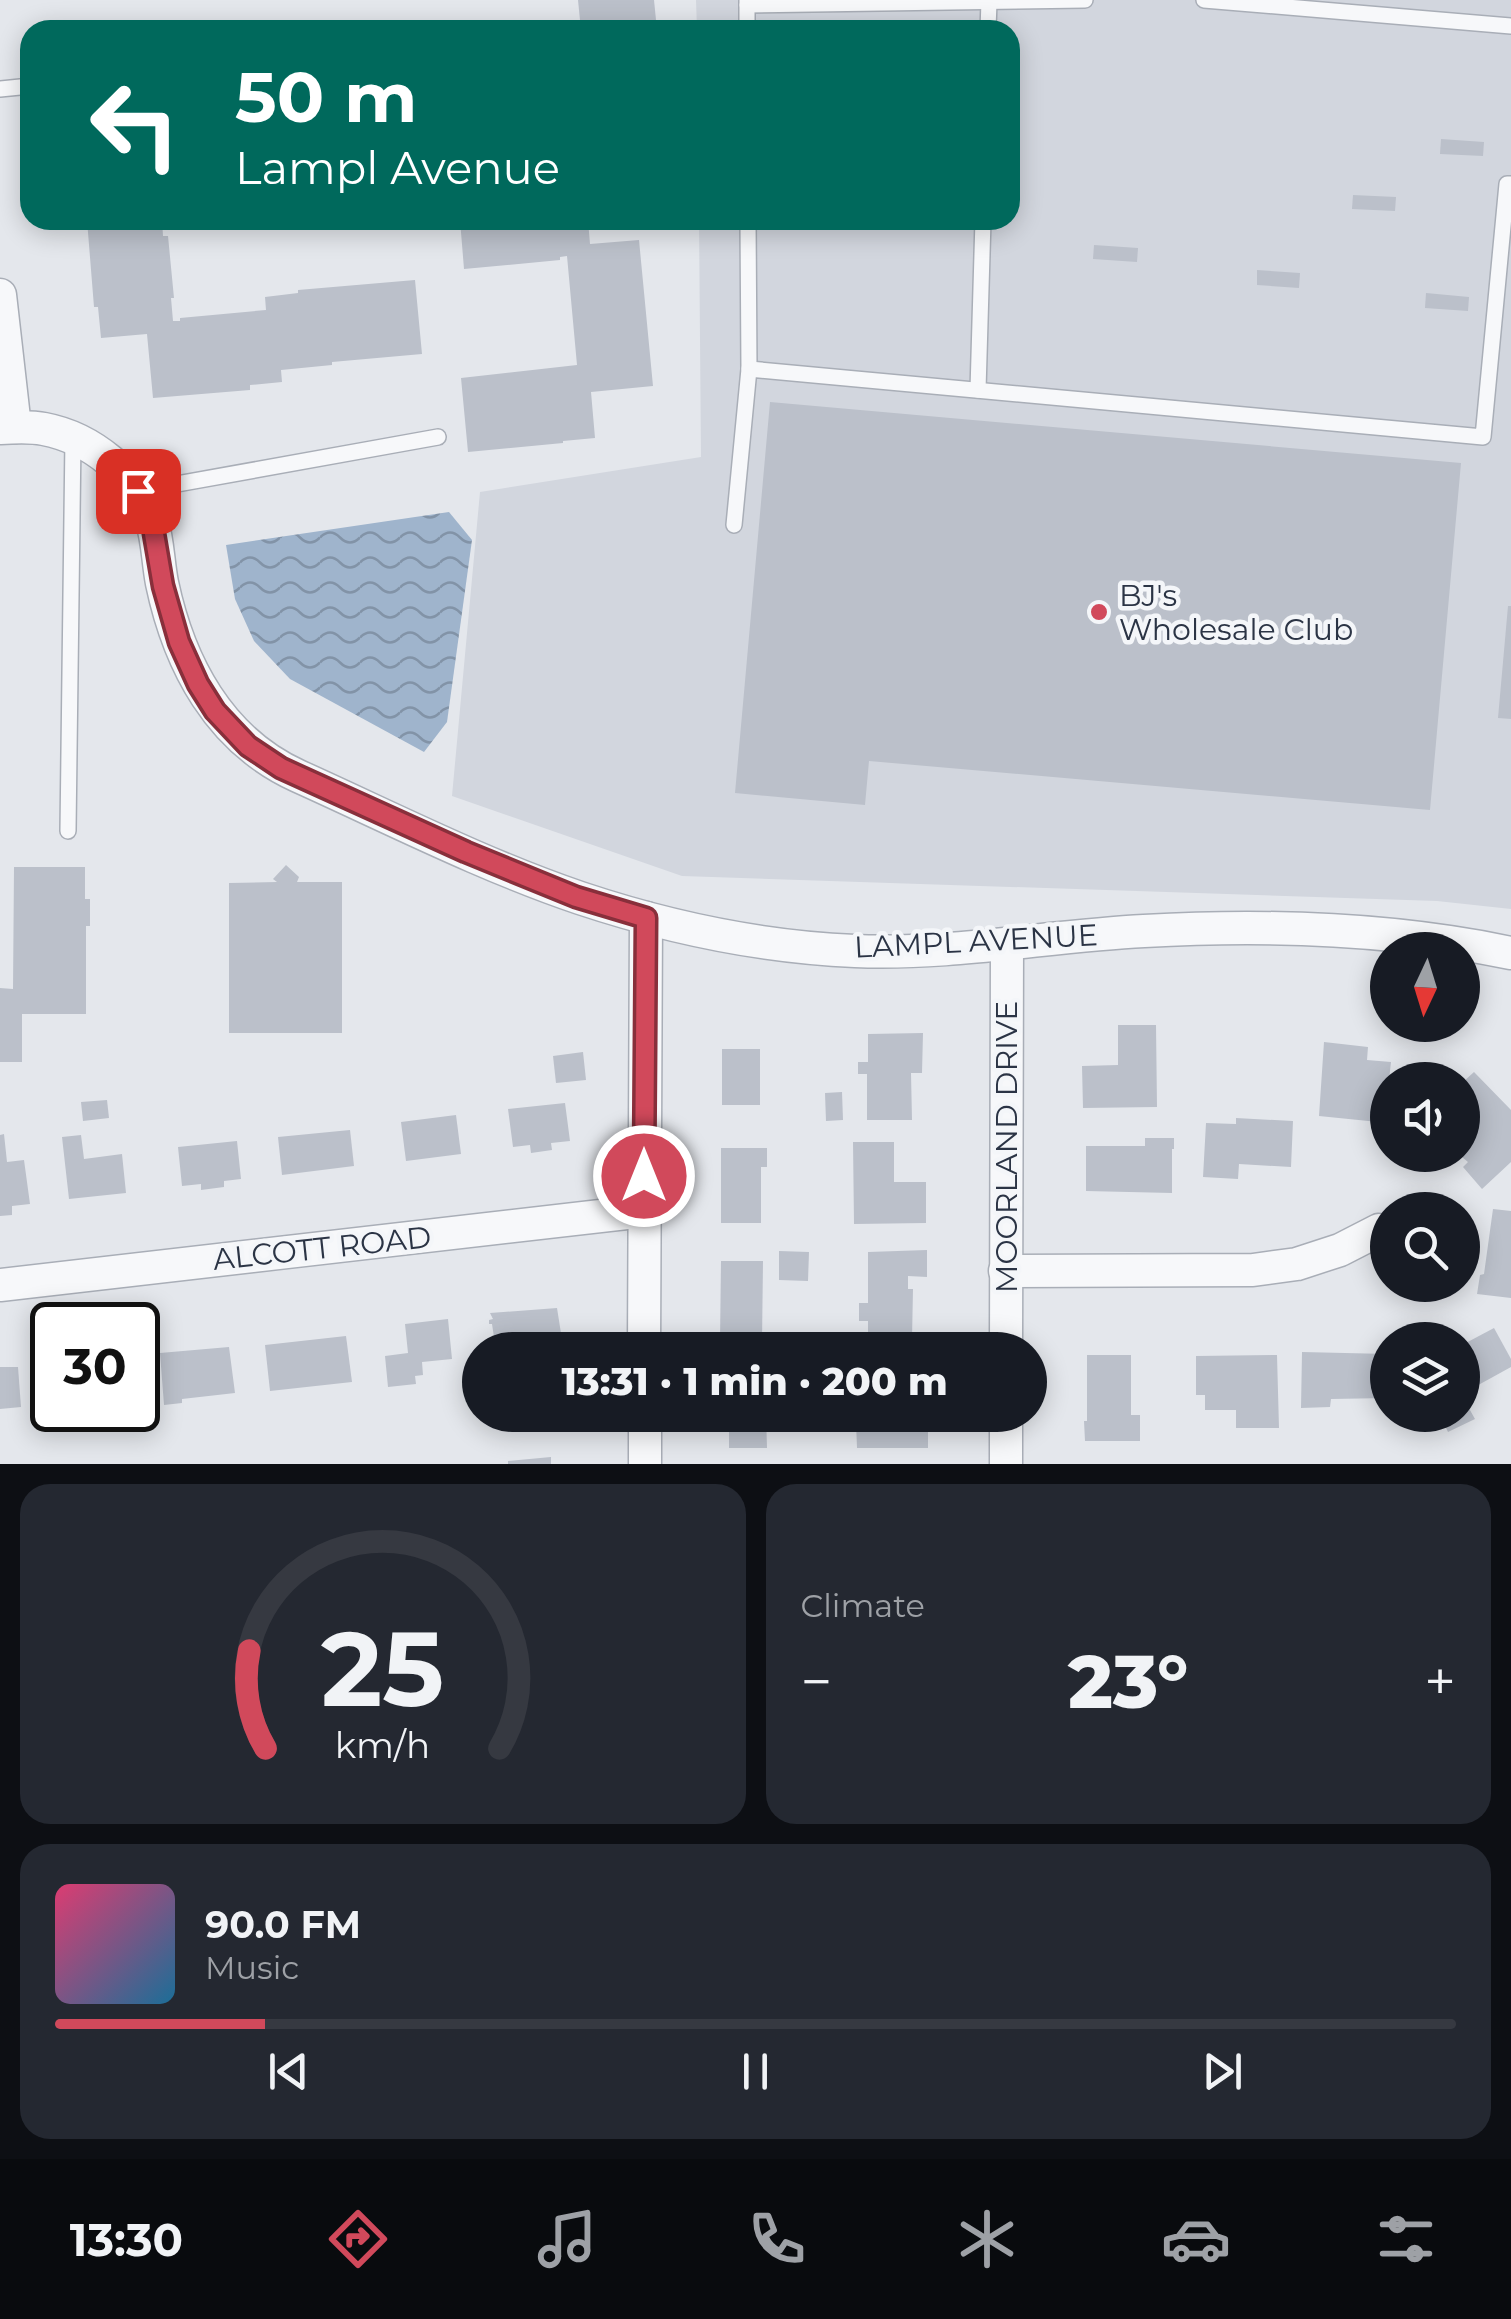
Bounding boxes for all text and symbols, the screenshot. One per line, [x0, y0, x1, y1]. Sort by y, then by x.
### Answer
text: 50 m [235, 54, 417, 140]
icon: left [70, 60, 200, 190]
text: Lampl Avenue [235, 140, 560, 195]
pin [96, 449, 181, 534]
icon: arrive [111, 464, 166, 519]
place label: BJ's Wholesale Club [1119, 577, 1353, 648]
marker: BJ's Wholesale Club [1088, 601, 1110, 623]
street label: LAMPL AVENUE [853, 916, 1099, 966]
north arrow [1370, 932, 1480, 1042]
map controls [1370, 932, 1480, 1432]
street label: MOORLAND DRIVE [988, 1001, 1025, 1293]
button: sound [1370, 1062, 1480, 1172]
position arrow [592, 1124, 696, 1228]
button: search [1370, 1192, 1480, 1302]
street label: ALCOTT ROAD [211, 1218, 433, 1278]
speed limit sign: 30 [30, 1302, 160, 1432]
button: layers [1370, 1322, 1480, 1432]
text: 13:31 · 1 min · 200 m [561, 1358, 948, 1405]
text: Climate [801, 1586, 925, 1625]
text: 25 [321, 1605, 444, 1732]
text: 23° [1068, 1635, 1188, 1727]
text: − [801, 1648, 832, 1715]
text: + [1424, 1648, 1456, 1715]
text: km/h [335, 1723, 430, 1767]
text: 90.0 FM [205, 1901, 361, 1948]
text: Music [205, 1948, 299, 1987]
icon: previous [261, 2044, 316, 2099]
icon: pause [728, 2044, 783, 2099]
icon: next [1195, 2044, 1250, 2099]
icon: directions [323, 2204, 393, 2274]
icon: music [532, 2204, 602, 2274]
icon: phone [742, 2204, 812, 2274]
icon: climate [952, 2204, 1022, 2274]
icon: car [1161, 2204, 1231, 2274]
icon: filters [1371, 2204, 1441, 2274]
text: 13:30 [70, 2212, 183, 2267]

